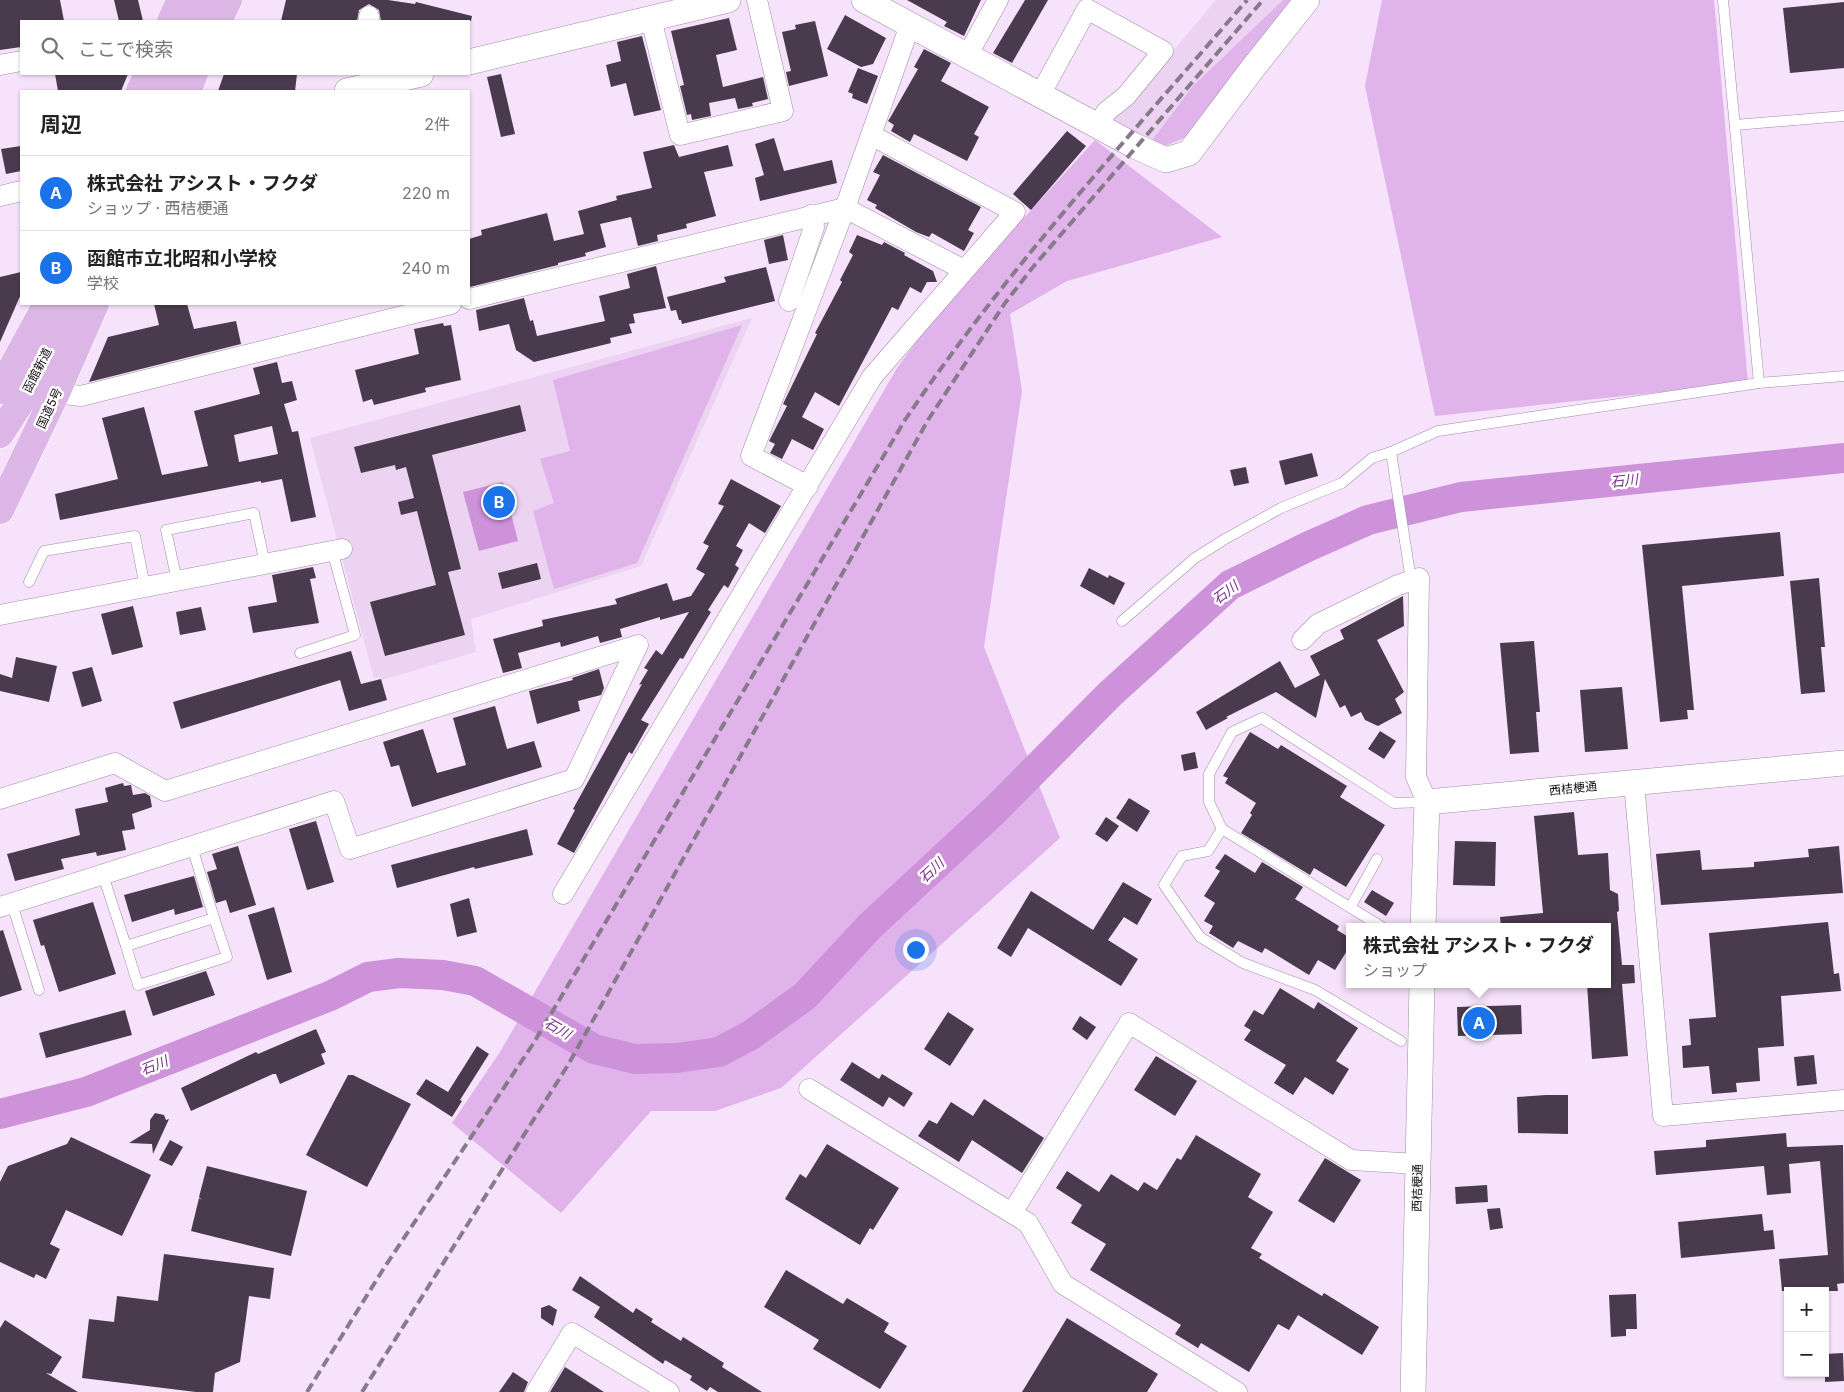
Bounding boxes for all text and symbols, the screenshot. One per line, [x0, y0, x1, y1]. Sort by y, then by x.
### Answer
search box [20, 20, 470, 75]
icon: search [38, 34, 66, 62]
text: ここで検索 [78, 38, 173, 61]
text: 周辺 [40, 112, 82, 137]
text: 2件 [424, 114, 450, 134]
text: 株式会社 アシスト・フクダ [87, 172, 318, 195]
text: A [50, 183, 62, 203]
text: 220 m [402, 183, 450, 203]
text: ショップ · 西桔梗通 [87, 198, 229, 218]
text: 函館市立北昭和小学校 [87, 247, 277, 270]
text: B [51, 258, 61, 278]
text: 240 m [402, 258, 450, 278]
text: 学校 [87, 273, 119, 293]
street label: 函館新道 [19, 345, 55, 395]
street label: 国道5号 [33, 385, 65, 431]
water label: 石川 [1609, 470, 1641, 490]
pin: B [483, 483, 515, 521]
water label: 石川 [1209, 576, 1243, 607]
street label: 西桔梗通 [1548, 778, 1598, 798]
water label: 石川 [915, 853, 948, 886]
popup [1346, 923, 1611, 988]
text: 株式会社 アシスト・フクダ [1363, 934, 1594, 957]
your location [903, 937, 929, 963]
text: ショップ [1363, 960, 1427, 980]
pin: A [1463, 1004, 1495, 1042]
water label: 石川 [542, 1014, 576, 1043]
water label: 石川 [138, 1051, 172, 1078]
street label: 西桔梗通 [1409, 1164, 1425, 1212]
map controls [1784, 1287, 1829, 1377]
button: + [1784, 1287, 1829, 1332]
button: − [1784, 1332, 1829, 1377]

